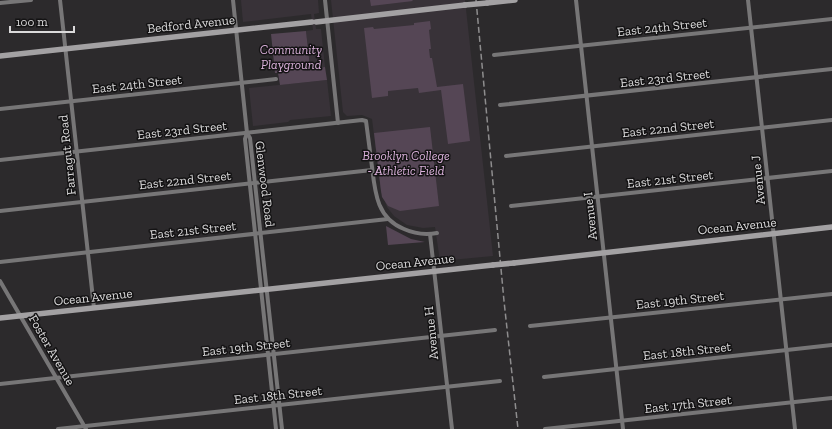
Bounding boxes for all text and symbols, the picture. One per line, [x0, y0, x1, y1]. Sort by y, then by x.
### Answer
scale bar [10, 8, 74, 34]
street label: Bedford Avenue [146, 12, 236, 36]
text: 100 m [16, 15, 48, 29]
street label: East 24th Street [616, 15, 708, 39]
park label: Community Playground [260, 42, 322, 72]
street label: East 23rd Street [619, 66, 711, 90]
street label: East 24th Street [91, 72, 183, 96]
street label: Farragut Road [55, 114, 79, 196]
street label: East 22nd Street [621, 116, 715, 140]
street label: East 23rd Street [136, 118, 228, 142]
street label: Glenwood Road [252, 140, 278, 228]
park label: Brooklyn College - Athletic Field [362, 148, 450, 178]
street label: Avenue J [748, 154, 768, 206]
street label: East 21st Street [626, 167, 714, 191]
street label: East 22nd Street [138, 168, 232, 192]
street label: Avenue I [580, 191, 600, 241]
street label: Ocean Avenue [697, 214, 777, 238]
street label: East 21st Street [149, 218, 237, 242]
street label: Ocean Avenue [375, 250, 455, 274]
street label: Ocean Avenue [53, 285, 133, 309]
street label: East 19th Street [635, 288, 725, 312]
street label: Avenue H [421, 305, 441, 361]
street label: Foster Avenue [26, 312, 78, 388]
street label: East 19th Street [201, 335, 291, 359]
street label: East 18th Street [642, 339, 732, 363]
street label: East 18th Street [233, 383, 323, 407]
street label: East 17th Street [644, 392, 732, 416]

